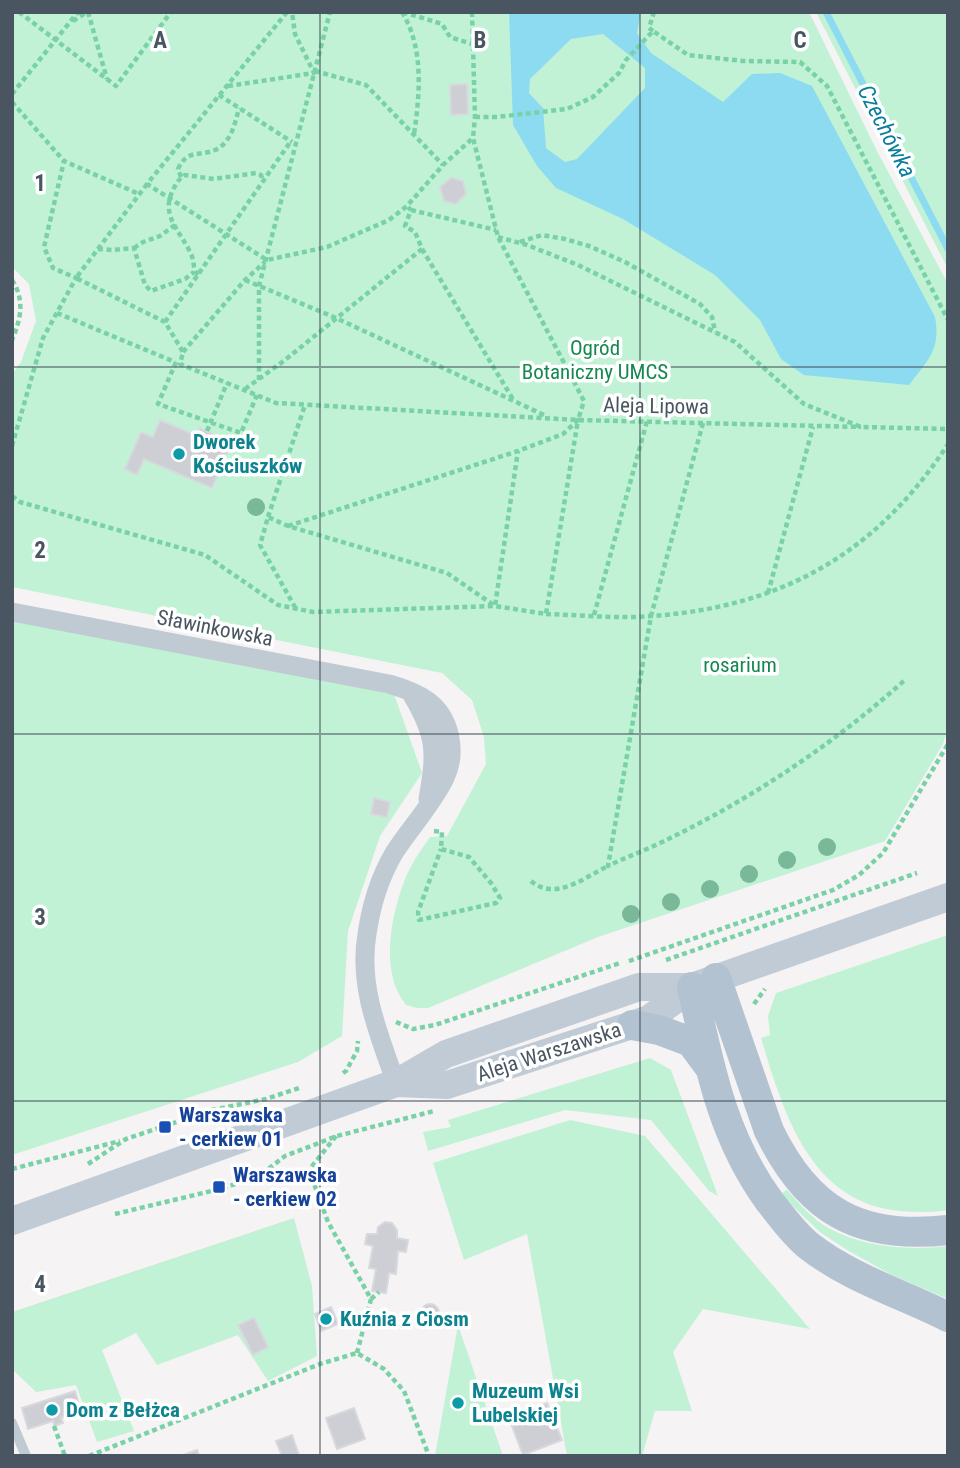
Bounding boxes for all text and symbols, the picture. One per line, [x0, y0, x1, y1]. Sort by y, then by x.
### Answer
text: A [153, 27, 167, 54]
text: B [474, 27, 486, 54]
text: C [793, 27, 807, 54]
water label: Czechówka [852, 80, 921, 182]
text: 1 [34, 170, 46, 197]
park label: Ogród Botaniczny UMCS [522, 336, 668, 384]
street label: Aleja Lipowa [603, 393, 709, 419]
place label: Dworek Kościuszków [193, 430, 302, 478]
marker: Dworek Kościuszków [171, 446, 187, 462]
text: 2 [34, 537, 46, 564]
street label: Sławinkowska [155, 605, 275, 651]
park label: rosarium [703, 653, 777, 677]
text: 3 [34, 904, 46, 931]
street label: Aleja Warszawska [474, 1017, 624, 1087]
place label: Warszawska - cerkiew 01 [179, 1103, 283, 1151]
marker: Warszawska - cerkiew 01 [157, 1119, 173, 1135]
place label: Warszawska - cerkiew 02 [233, 1163, 337, 1211]
marker: Warszawska - cerkiew 02 [211, 1179, 227, 1195]
text: 4 [34, 1271, 46, 1298]
place label: Kuźnia z Ciosm [340, 1307, 469, 1331]
marker: Kuźnia z Ciosm [318, 1311, 334, 1327]
place label: Muzeum Wsi Lubelskiej [472, 1379, 579, 1427]
marker: Muzeum Wsi Lubelskiej [450, 1395, 466, 1411]
place label: Dom z Bełżca [66, 1398, 180, 1422]
marker: Dom z Bełżca [44, 1402, 60, 1418]

